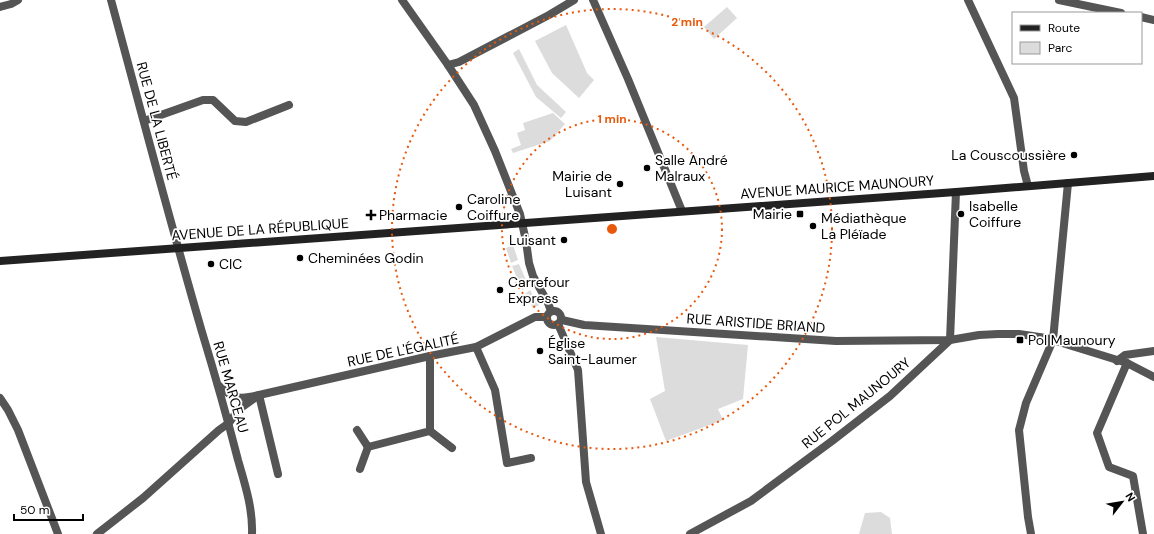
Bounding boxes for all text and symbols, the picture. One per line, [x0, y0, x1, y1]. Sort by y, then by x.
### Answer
legend [1012, 12, 1142, 64]
text: 2 min [671, 14, 703, 30]
text: Route [1048, 20, 1080, 36]
text: Parc [1048, 40, 1072, 56]
street label: RUE DE LA LIBERTÉ [133, 60, 181, 182]
text: 1 min [597, 111, 627, 127]
place label: La Couscoussière [951, 146, 1066, 164]
marker: La Couscoussière [1069, 150, 1079, 160]
place label: Salle André Malraux [655, 151, 728, 185]
marker: Salle André Malraux [642, 163, 652, 173]
place label: Mairie de Luisant [552, 167, 612, 201]
street label: AVENUE MAURICE MAUNOURY [739, 171, 935, 203]
marker: Mairie de Luisant [615, 179, 625, 189]
place label: Caroline Coiffure [467, 190, 520, 224]
place label: Isabelle Coiffure [969, 197, 1021, 231]
marker: Caroline Coiffure [454, 202, 464, 212]
place label: Mairie [753, 205, 792, 223]
place label: Pharmacie [379, 206, 447, 224]
marker: Mairie [795, 209, 805, 219]
place label: Médiathèque La Pléïade [821, 209, 907, 243]
marker: Isabelle Coiffure [956, 209, 966, 219]
marker: Pharmacie [366, 210, 376, 220]
street label: AVENUE DE LA RÉPUBLIQUE [171, 214, 349, 244]
marker: Médiathèque La Pléïade [808, 221, 818, 231]
centre of rings [605, 222, 619, 236]
place label: Luisant [509, 231, 556, 249]
marker: Luisant [559, 235, 569, 245]
place label: Cheminées Godin [308, 249, 424, 267]
marker: Cheminées Godin [295, 253, 305, 263]
place label: CIC [219, 255, 242, 273]
marker: CIC [206, 259, 216, 269]
place label: Carrefour Express [508, 273, 570, 307]
marker: Carrefour Express [495, 285, 505, 295]
street label: RUE ARISTIDE BRIAND [686, 309, 826, 337]
street label: RUE DE L'ÉGALITÉ [346, 329, 460, 371]
place label: Pol Maunoury [1028, 331, 1116, 349]
place label: Église Saint-Laumer [548, 334, 637, 368]
marker: Pol Maunoury [1015, 335, 1025, 345]
street label: RUE MARCEAU [209, 339, 253, 435]
marker: Église Saint-Laumer [535, 346, 545, 356]
street label: RUE POL MAUNOURY [798, 354, 914, 452]
north arrow [1102, 482, 1142, 522]
text: N [1123, 490, 1139, 504]
scale bar [14, 496, 83, 522]
text: 50 m [20, 502, 49, 518]

